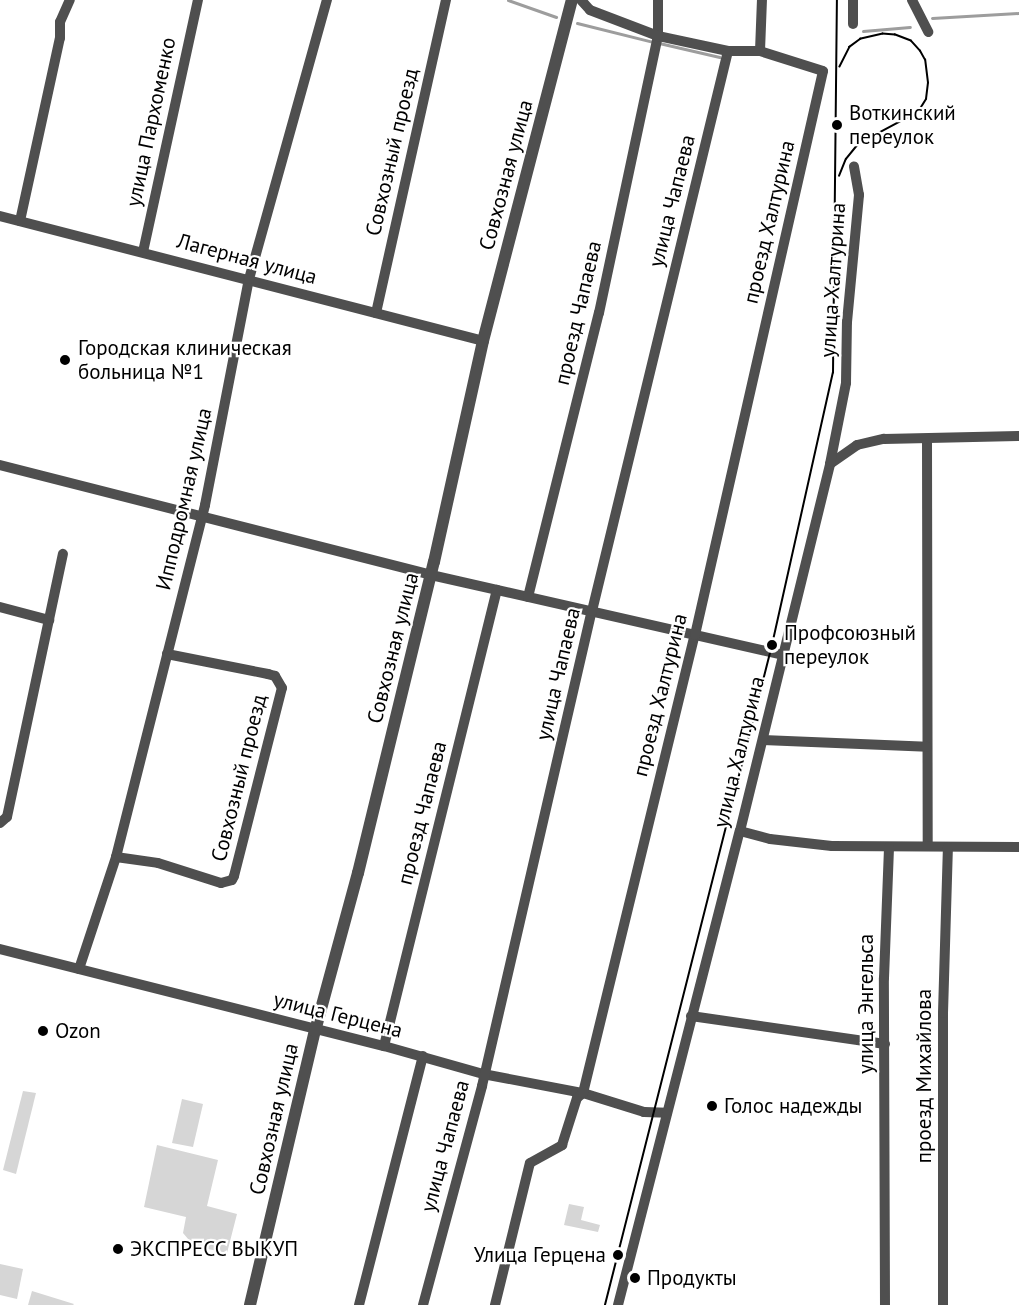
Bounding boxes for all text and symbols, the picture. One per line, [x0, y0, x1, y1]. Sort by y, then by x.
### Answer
street label: улица Пархоменко [121, 35, 181, 209]
street label: Совхозный проезд [360, 66, 424, 238]
street label: Совхозная улица [474, 97, 538, 253]
place label: Воткинский переулок [849, 100, 956, 150]
marker: Воткинский переулок [830, 118, 844, 132]
street label: улица Чапаева [643, 132, 701, 270]
street label: проезд Халтурина [738, 138, 800, 306]
street label: улица Халтурина [815, 201, 851, 359]
street label: Лагерная улица [174, 228, 320, 290]
street label: проезд Чапаева [549, 239, 607, 387]
place label: Городская клиническая больница №1 [78, 335, 292, 385]
marker: Городская клиническая больница №1 [56, 351, 74, 369]
street label: Ипподромная улица [151, 405, 217, 593]
street label: Совхозная улица [362, 570, 424, 726]
street label: улица Чапаева [530, 605, 586, 743]
street label: проезд Халтурина [628, 611, 692, 779]
place label: Профсоюзный переулок [784, 620, 916, 670]
marker: Профсоюзный переулок [765, 638, 779, 652]
street label: улица Халтурина [708, 673, 770, 831]
street label: Совхозный проезд [206, 692, 272, 864]
street label: проезд Чапаева [392, 739, 452, 887]
street label: улица Энгельса [853, 934, 879, 1074]
street label: улица Герцена [271, 987, 405, 1043]
street label: проезд Михайлова [911, 989, 937, 1163]
place label: Ozon [55, 1018, 101, 1044]
marker: Ozon [36, 1024, 50, 1038]
street label: Совхозная улица [244, 1041, 304, 1197]
street label: улица Чапаева [415, 1077, 475, 1215]
place label: Голос надежды [724, 1093, 862, 1119]
marker: Голос надежды [705, 1099, 719, 1113]
place label: ЭКСПРЕСС ВЫКУП [130, 1236, 299, 1262]
marker: ЭКСПРЕСС ВЫКУП [111, 1242, 125, 1256]
place label: Улица Герцена [474, 1242, 606, 1268]
marker: Улица Герцена [611, 1248, 625, 1262]
place label: Продукты [647, 1265, 737, 1291]
marker: Продукты [628, 1271, 642, 1285]

